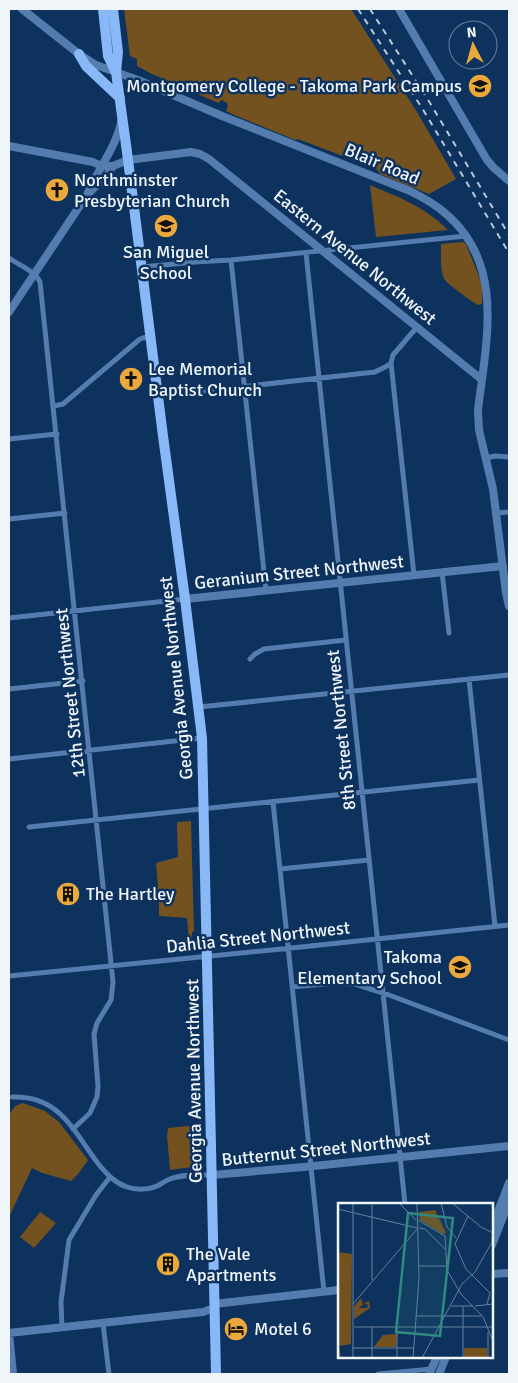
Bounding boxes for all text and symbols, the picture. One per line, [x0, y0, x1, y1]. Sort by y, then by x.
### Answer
north arrow [448, 20, 498, 70]
text: N [466, 24, 477, 42]
school or university icon: Montgomery College - Takoma Park Campus [467, 73, 493, 99]
place label: Montgomery College - Takoma Park Campus [126, 75, 462, 97]
street label: Blair Road [341, 138, 423, 190]
place label: Northminster Presbyterian Church [74, 169, 230, 212]
church icon: Northminster Presbyterian Church [44, 177, 70, 203]
street label: Eastern Avenue Northwest [269, 184, 441, 330]
school or university icon: San Miguel School [153, 213, 179, 239]
place label: San Miguel School [123, 241, 209, 284]
place label: Lee Memorial Baptist Church [148, 358, 262, 401]
church icon: Lee Memorial Baptist Church [118, 366, 144, 392]
street label: Geranium Street Northwest [193, 550, 405, 594]
street label: Georgia Avenue Northwest [154, 575, 198, 781]
street label: 12th Street Northwest [50, 607, 90, 779]
street label: 8th Street Northwest [322, 649, 360, 811]
building icon: The Hartley [55, 881, 81, 907]
place label: The Hartley [86, 883, 175, 905]
street label: Dahlia Street Northwest [165, 916, 351, 958]
place label: Takoma Elementary School [297, 946, 442, 989]
school or university icon: Takoma Elementary School [447, 954, 473, 980]
street label: Georgia Avenue Northwest [181, 979, 207, 1183]
street label: Butternut Street Northwest [220, 1127, 432, 1171]
inset map [338, 1203, 493, 1358]
place label: The Vale Apartments [186, 1243, 276, 1286]
building icon: The Vale Apartments [155, 1251, 181, 1277]
hotel icon: Motel 6 [223, 1316, 249, 1342]
place label: Motel 6 [254, 1318, 312, 1340]

